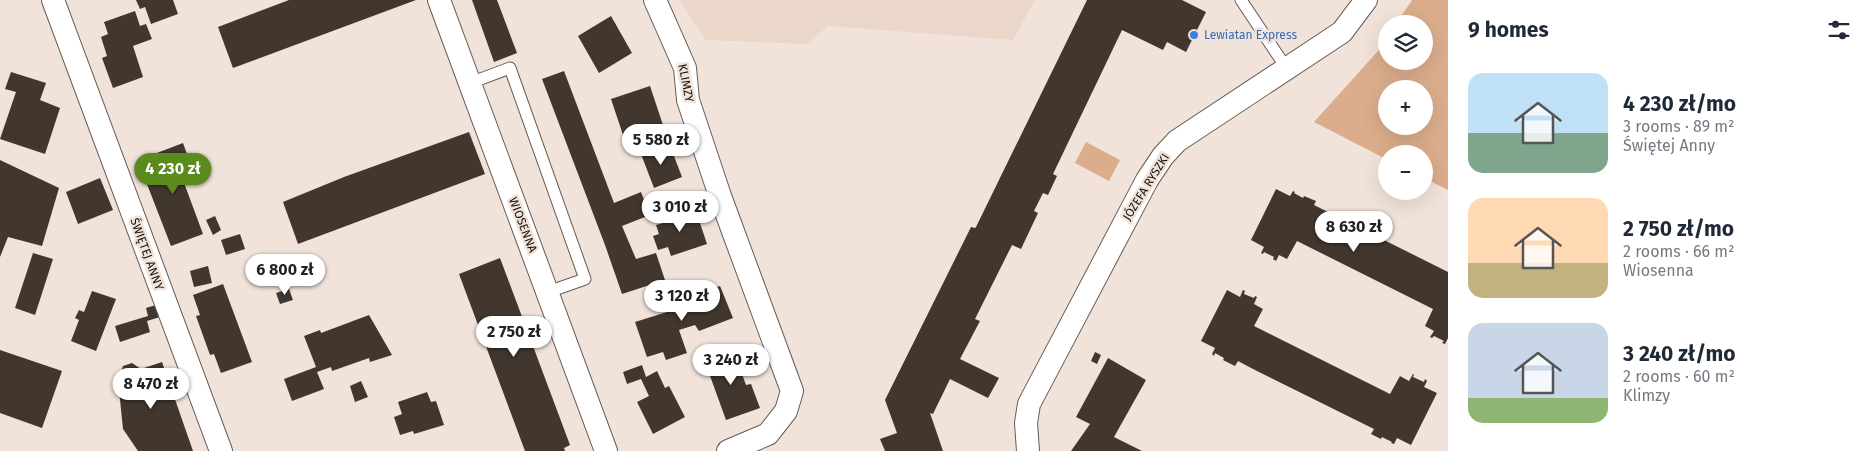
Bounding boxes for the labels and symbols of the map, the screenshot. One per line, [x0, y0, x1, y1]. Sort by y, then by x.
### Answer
place label: Lewiatan Express [1204, 28, 1297, 42]
marker: Lewiatan Express [1188, 29, 1200, 41]
street label: KLIMZY [675, 63, 697, 104]
pin: 5 580 zł [609, 124, 713, 166]
street label: JÓZEFA RYSZKI [1119, 150, 1172, 223]
pin: 4 230 zł [121, 152, 225, 195]
pin: 3 010 zł [628, 190, 732, 233]
street label: WIOSENNA [506, 195, 540, 255]
pin: 8 630 zł [1302, 210, 1406, 253]
street label: ŚWIĘTEJ ANNY [128, 216, 168, 292]
pin: 6 800 zł [233, 254, 337, 296]
pin: 3 120 zł [630, 280, 734, 322]
pin: 2 750 zł [462, 316, 566, 358]
pin: 3 240 zł [679, 344, 783, 386]
pin: 8 470 zł [99, 368, 203, 410]

